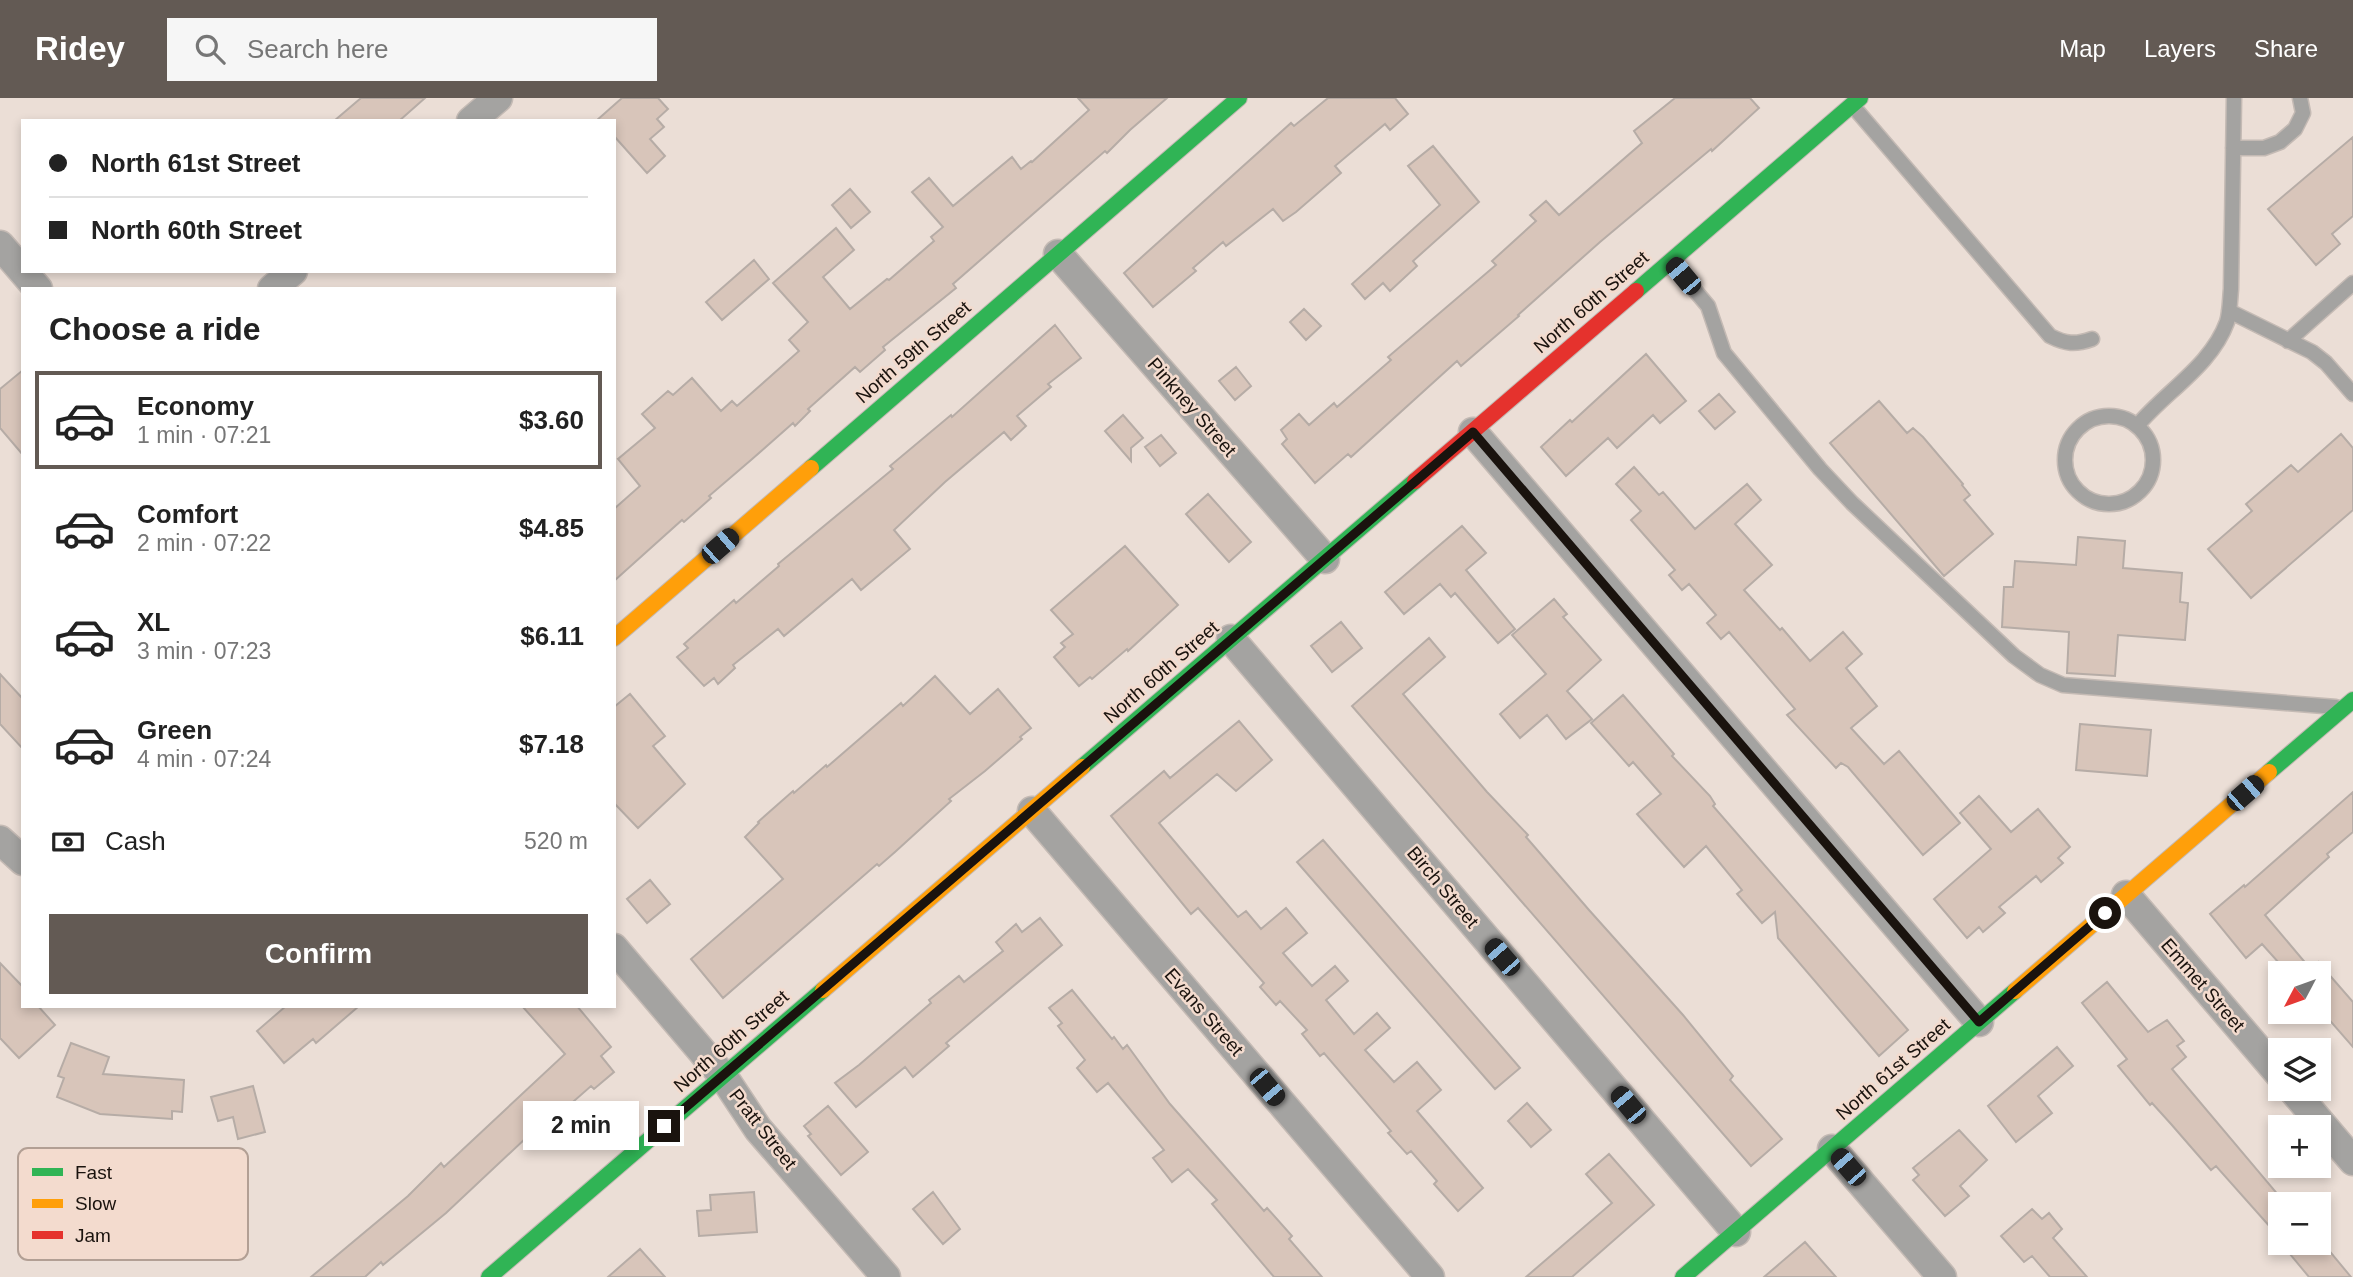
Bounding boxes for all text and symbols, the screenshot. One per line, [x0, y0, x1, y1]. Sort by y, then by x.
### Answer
search box [167, 18, 657, 81]
text: Ridey [35, 30, 125, 67]
icon: search [191, 30, 229, 68]
text: Search here [247, 34, 389, 64]
text: Map [2059, 35, 2106, 62]
text: Layers [2144, 35, 2216, 62]
text: Share [2254, 35, 2318, 62]
text: North 61st Street [91, 148, 301, 178]
text: North 60th Street [91, 215, 302, 245]
street label: North 60th Street [1530, 246, 1653, 357]
car [1662, 253, 1705, 299]
street label: North 59th Street [852, 296, 975, 407]
text: Choose a ride [49, 311, 261, 347]
street label: Pinkney Street [1144, 353, 1241, 461]
icon: car [53, 389, 116, 452]
text: Economy [137, 391, 254, 421]
text: $3.60 [519, 405, 584, 435]
text: 1 min · 07:21 [137, 422, 271, 448]
icon: car [53, 497, 116, 560]
text: Comfort [137, 499, 238, 529]
text: $4.85 [519, 513, 584, 543]
car [698, 524, 743, 568]
text: 2 min · 07:22 [137, 530, 271, 556]
icon: car [53, 605, 116, 668]
text: XL [137, 607, 170, 637]
street label: North 60th Street [1100, 616, 1223, 727]
text: $6.11 [520, 621, 584, 651]
text: 3 min · 07:23 [137, 638, 271, 664]
icon: car [53, 713, 116, 776]
text: Green [137, 715, 212, 745]
text: $7.18 [519, 729, 584, 759]
text: 4 min · 07:24 [137, 746, 271, 772]
car [2223, 771, 2268, 815]
icon: cash [49, 823, 87, 861]
text: Cash [105, 826, 166, 856]
text: 520 m [524, 828, 588, 854]
street label: Birch Street [1403, 842, 1483, 932]
route start [2089, 897, 2121, 929]
button: Confirm [49, 914, 588, 994]
car [1481, 934, 1524, 980]
street label: Emmet Street [2157, 934, 2249, 1036]
north arrow [2268, 961, 2331, 1024]
map controls [2268, 961, 2331, 1255]
street label: Evans Street [1160, 964, 1248, 1060]
street label: North 60th Street [670, 985, 793, 1096]
street label: North 61st Street [1832, 1013, 1955, 1124]
button: layers [2268, 1038, 2331, 1101]
car [1246, 1064, 1289, 1110]
car [1607, 1082, 1650, 1128]
street label: Pratt Street [725, 1085, 801, 1174]
callout: 2 min [524, 1102, 640, 1150]
route end [648, 1110, 680, 1142]
text: 2 min [551, 1112, 611, 1138]
button: + [2268, 1115, 2331, 1178]
car [1827, 1144, 1870, 1190]
legend [18, 1148, 248, 1260]
text: Fast [75, 1162, 113, 1183]
button: − [2268, 1192, 2331, 1255]
text: Slow [75, 1193, 116, 1214]
text: Jam [75, 1225, 111, 1246]

